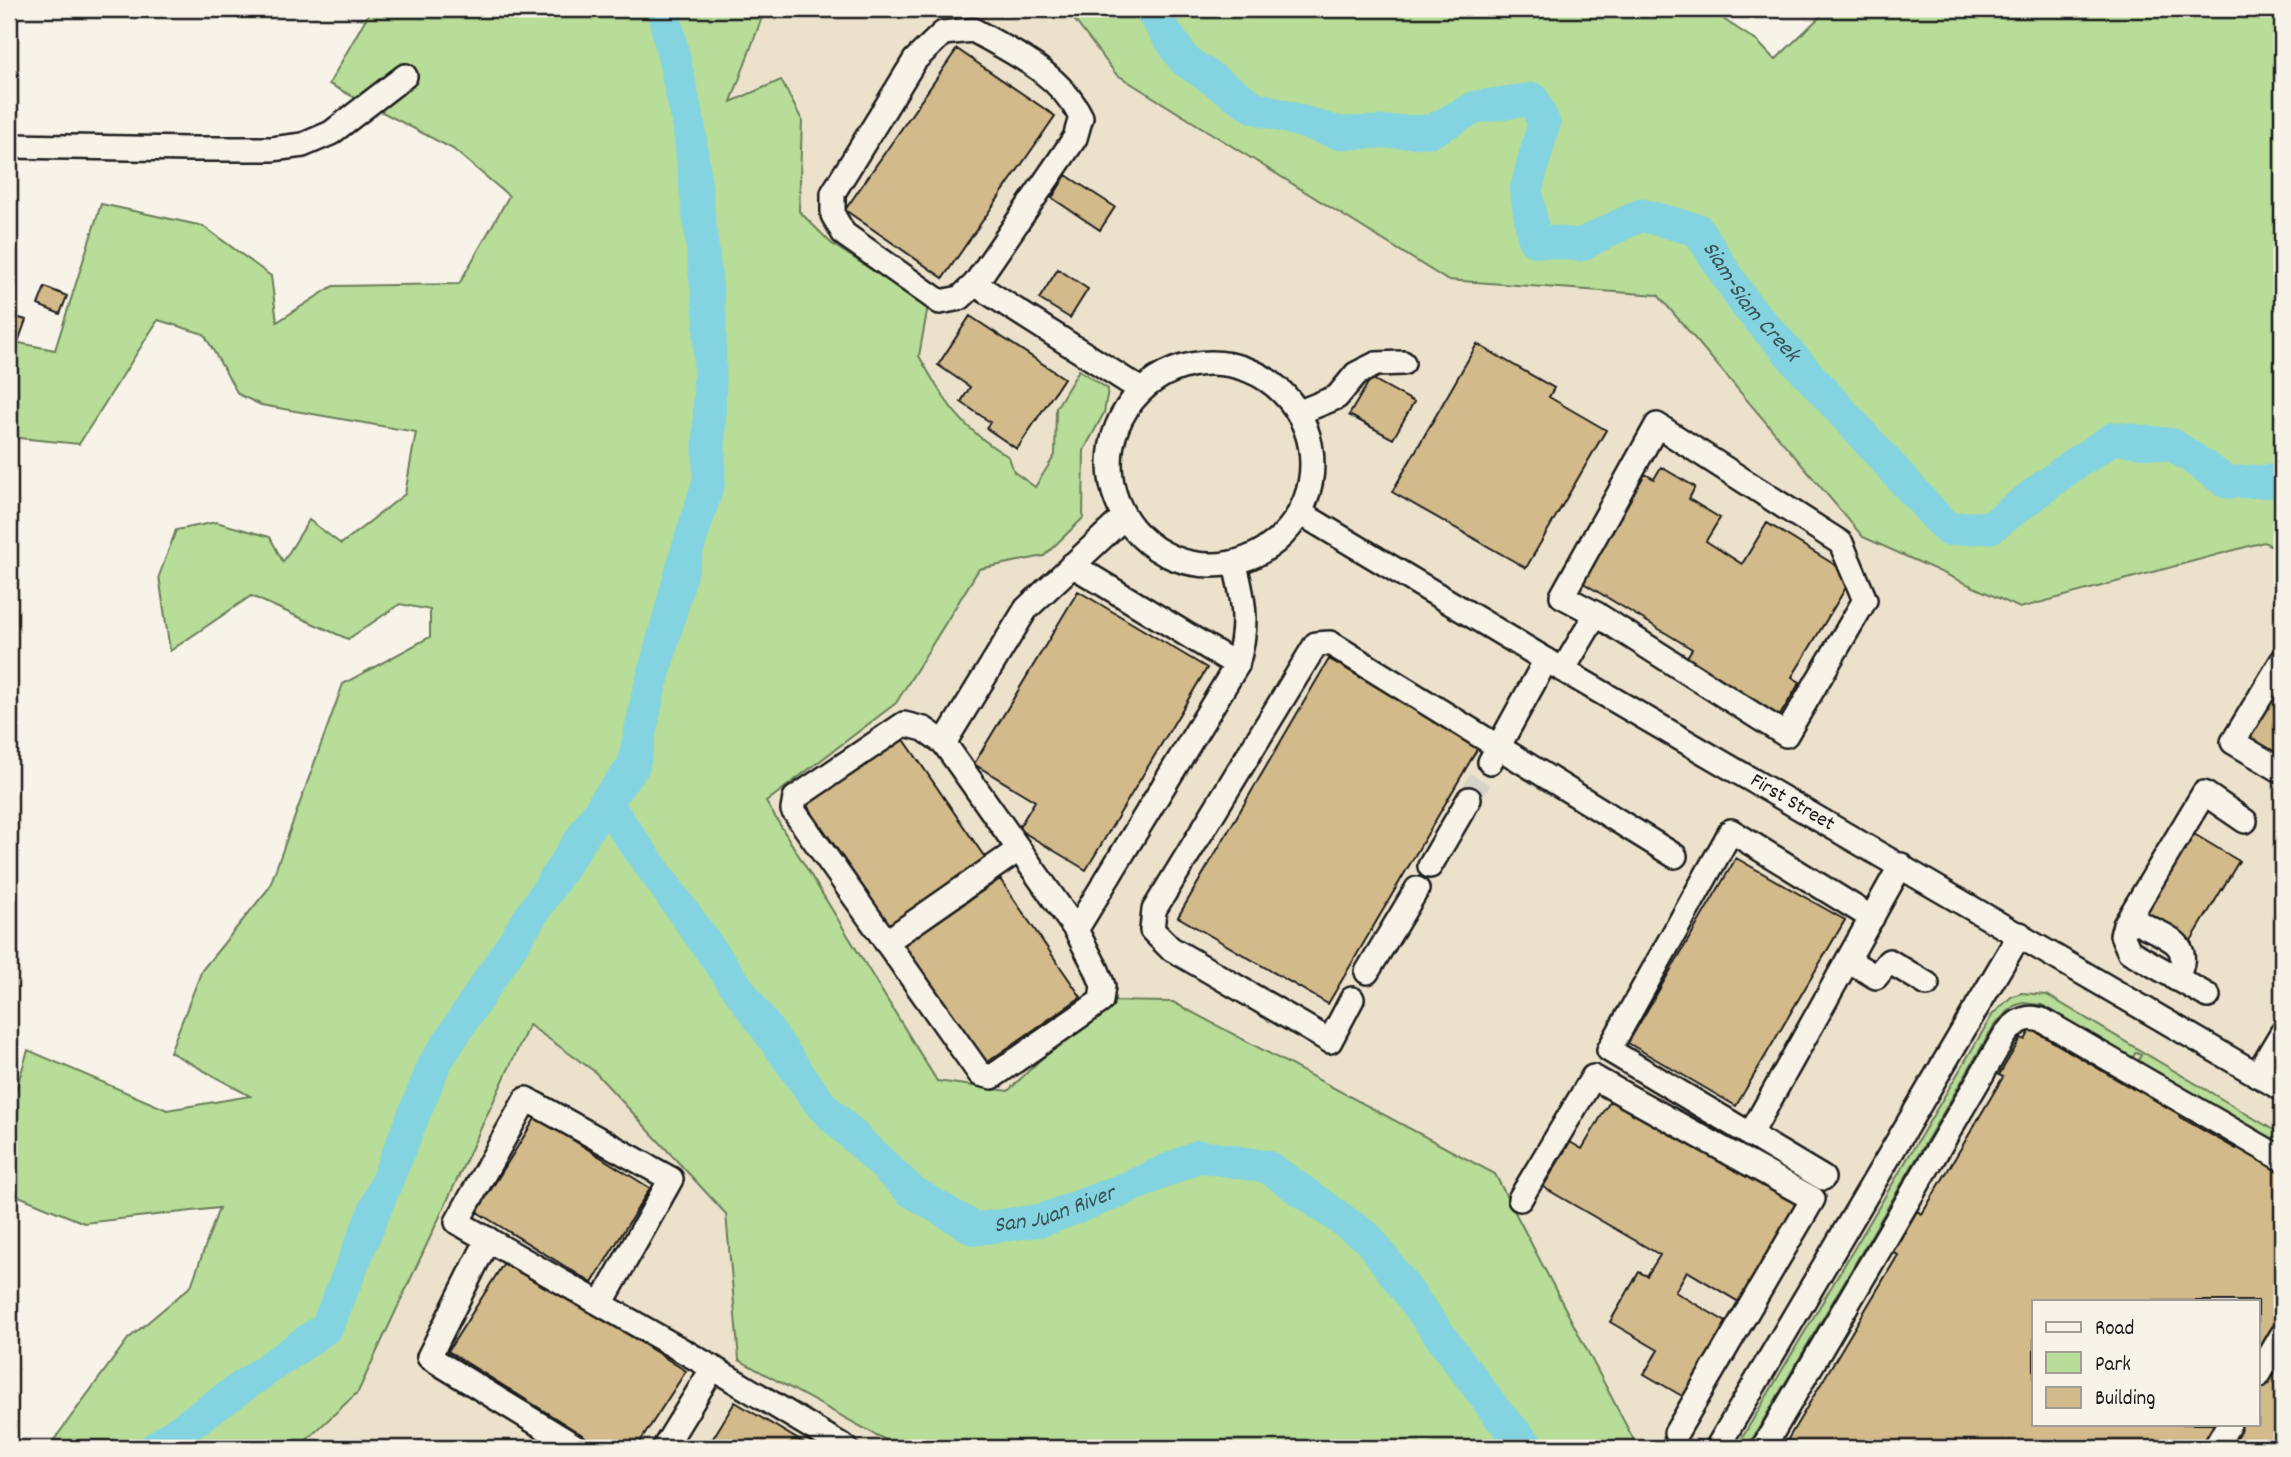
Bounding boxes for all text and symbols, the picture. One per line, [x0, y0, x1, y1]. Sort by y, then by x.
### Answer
water label: Siam-Siam Creek [1693, 235, 1808, 372]
street label: First Street [1744, 767, 1840, 840]
water label: San Juan River [992, 1177, 1122, 1243]
legend [2032, 1300, 2260, 1426]
text: Road [2095, 1315, 2134, 1345]
text: Park [2095, 1351, 2131, 1381]
text: Building [2095, 1385, 2155, 1415]

